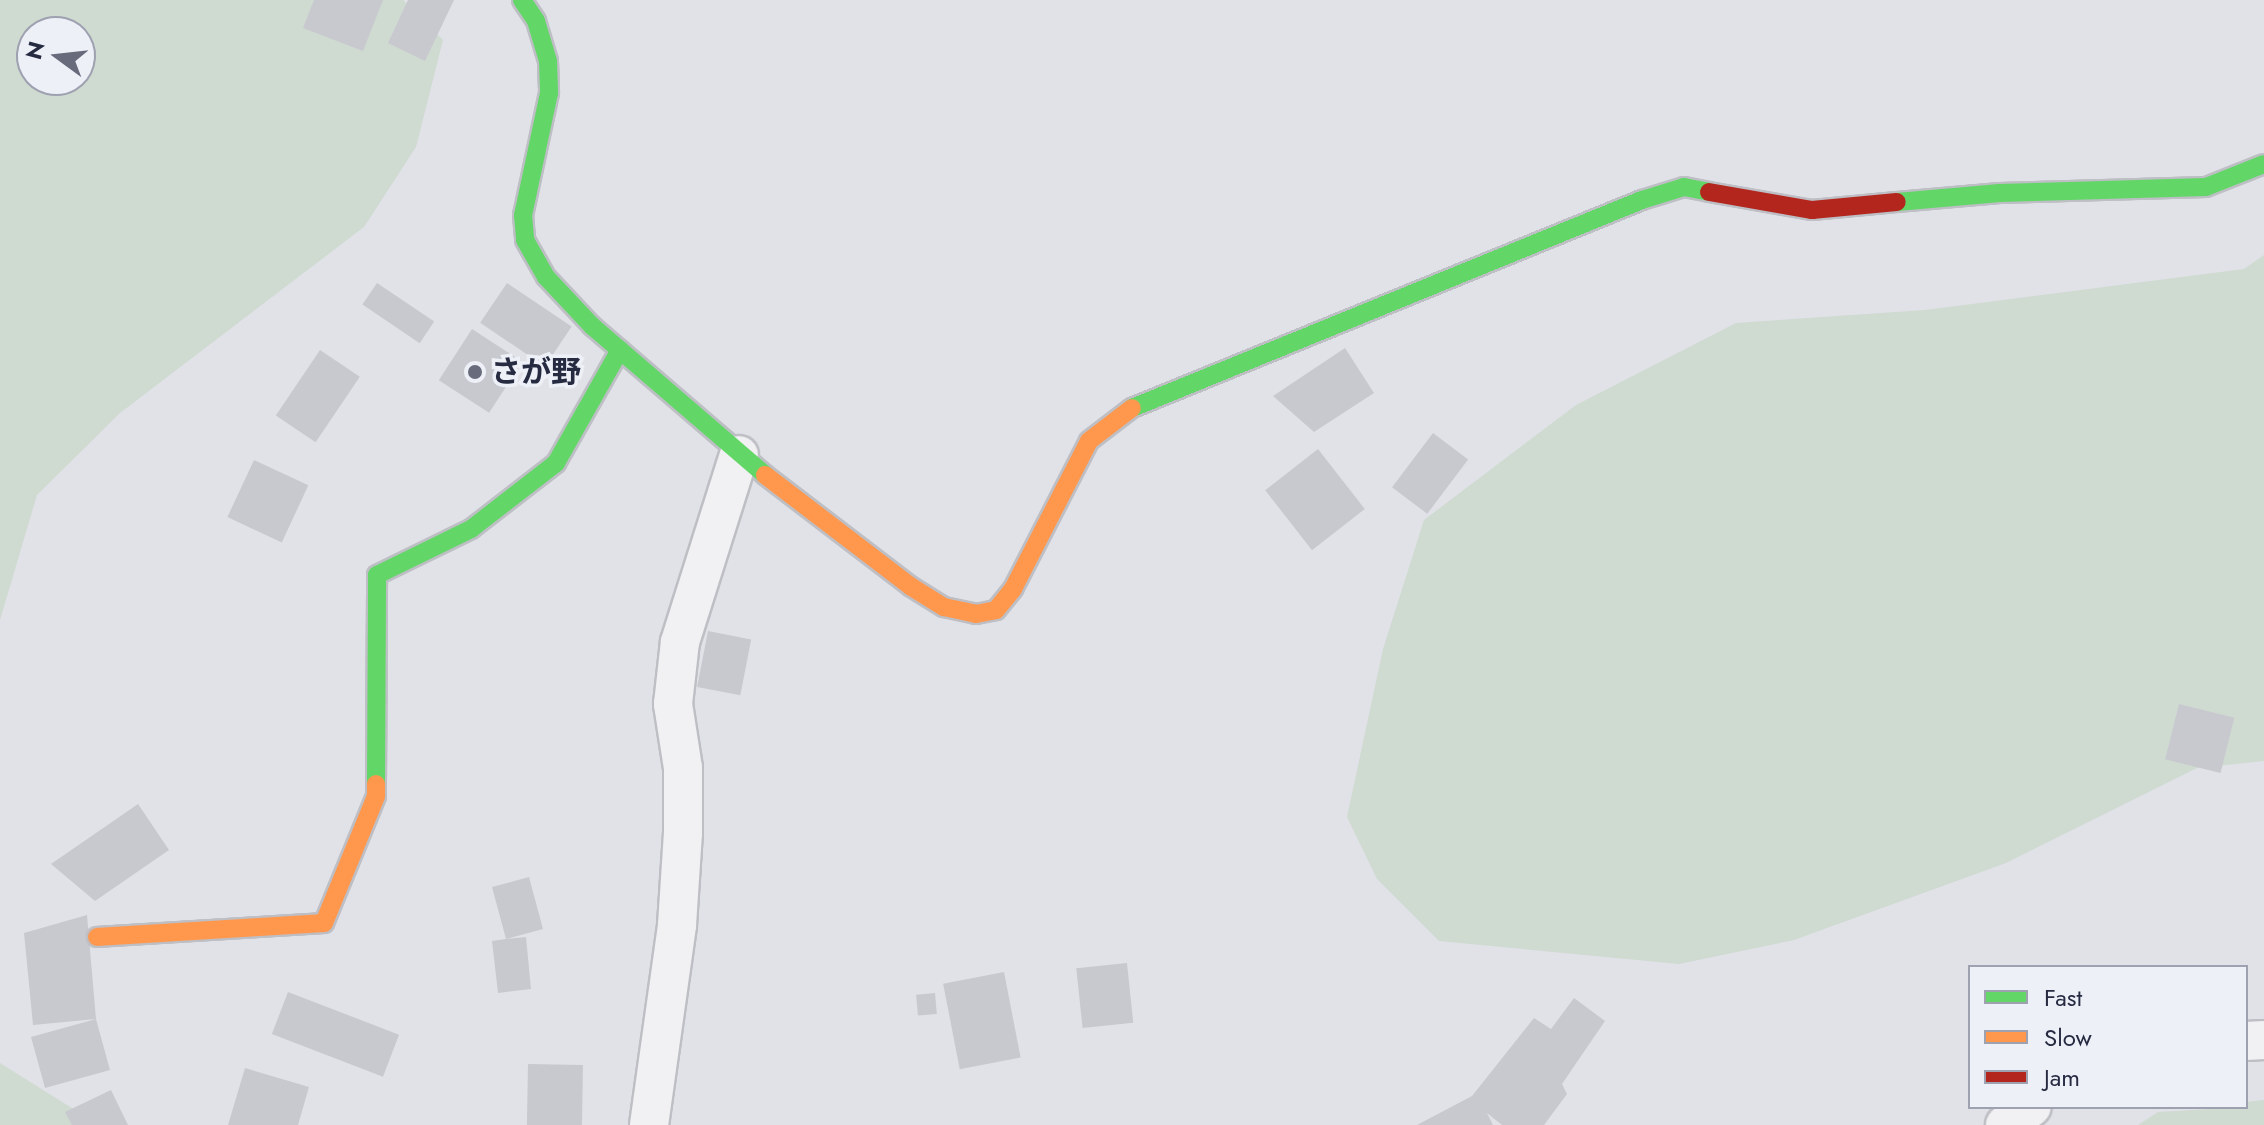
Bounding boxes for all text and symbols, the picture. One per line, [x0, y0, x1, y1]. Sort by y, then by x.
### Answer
north arrow [16, 16, 96, 96]
text: N [17, 38, 52, 63]
place label: さが野 [491, 354, 581, 390]
marker: さが野 [466, 363, 484, 381]
legend [1968, 965, 2248, 1109]
text: Fast [2044, 980, 2082, 1015]
text: Slow [2044, 1020, 2092, 1055]
text: Jam [2044, 1060, 2080, 1095]

